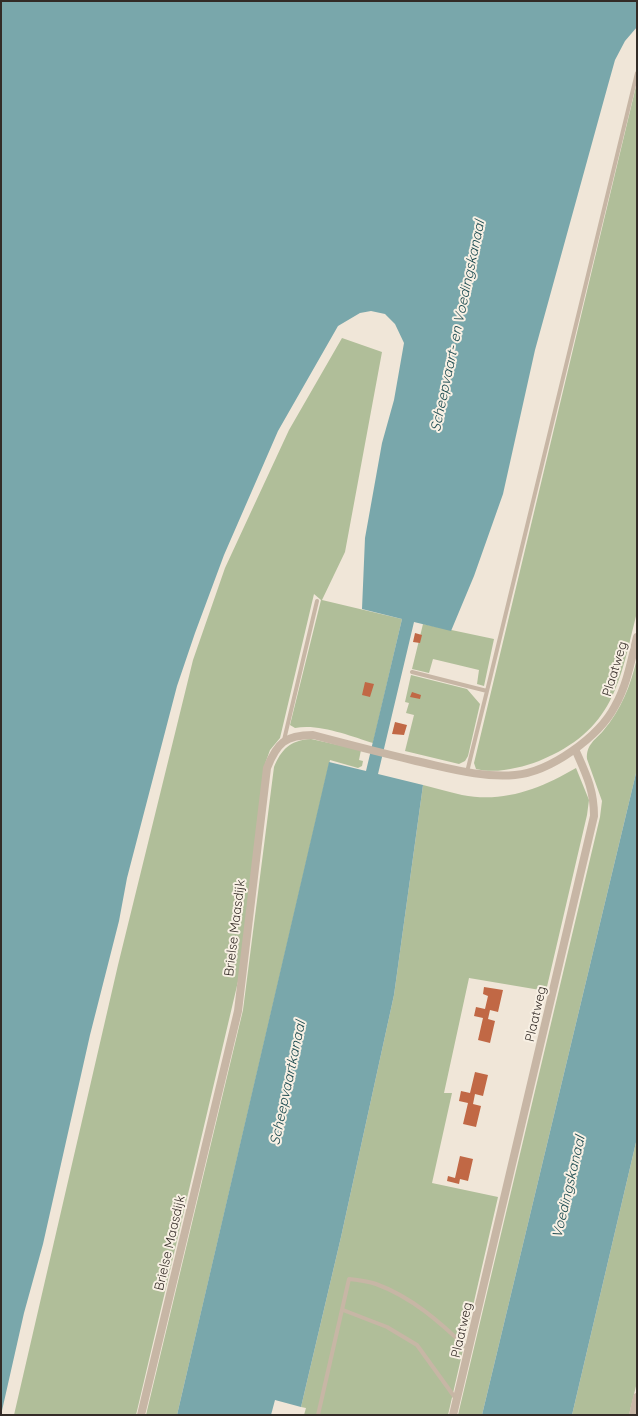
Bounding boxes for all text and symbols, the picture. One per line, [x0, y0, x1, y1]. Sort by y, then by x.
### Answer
water label: Scheepvaart- en Voedingskanaal [427, 219, 489, 433]
street label: Plaatweg [599, 640, 631, 698]
street label: Brielse Maasdijk [221, 879, 249, 977]
street label: Plaatweg [522, 985, 550, 1043]
water label: Scheepvaartkanaal [267, 1020, 309, 1146]
water label: Voedingskanaal [549, 1134, 589, 1240]
street label: Brielse Maasdijk [151, 1194, 189, 1292]
street label: Plaatweg [448, 1301, 476, 1359]

